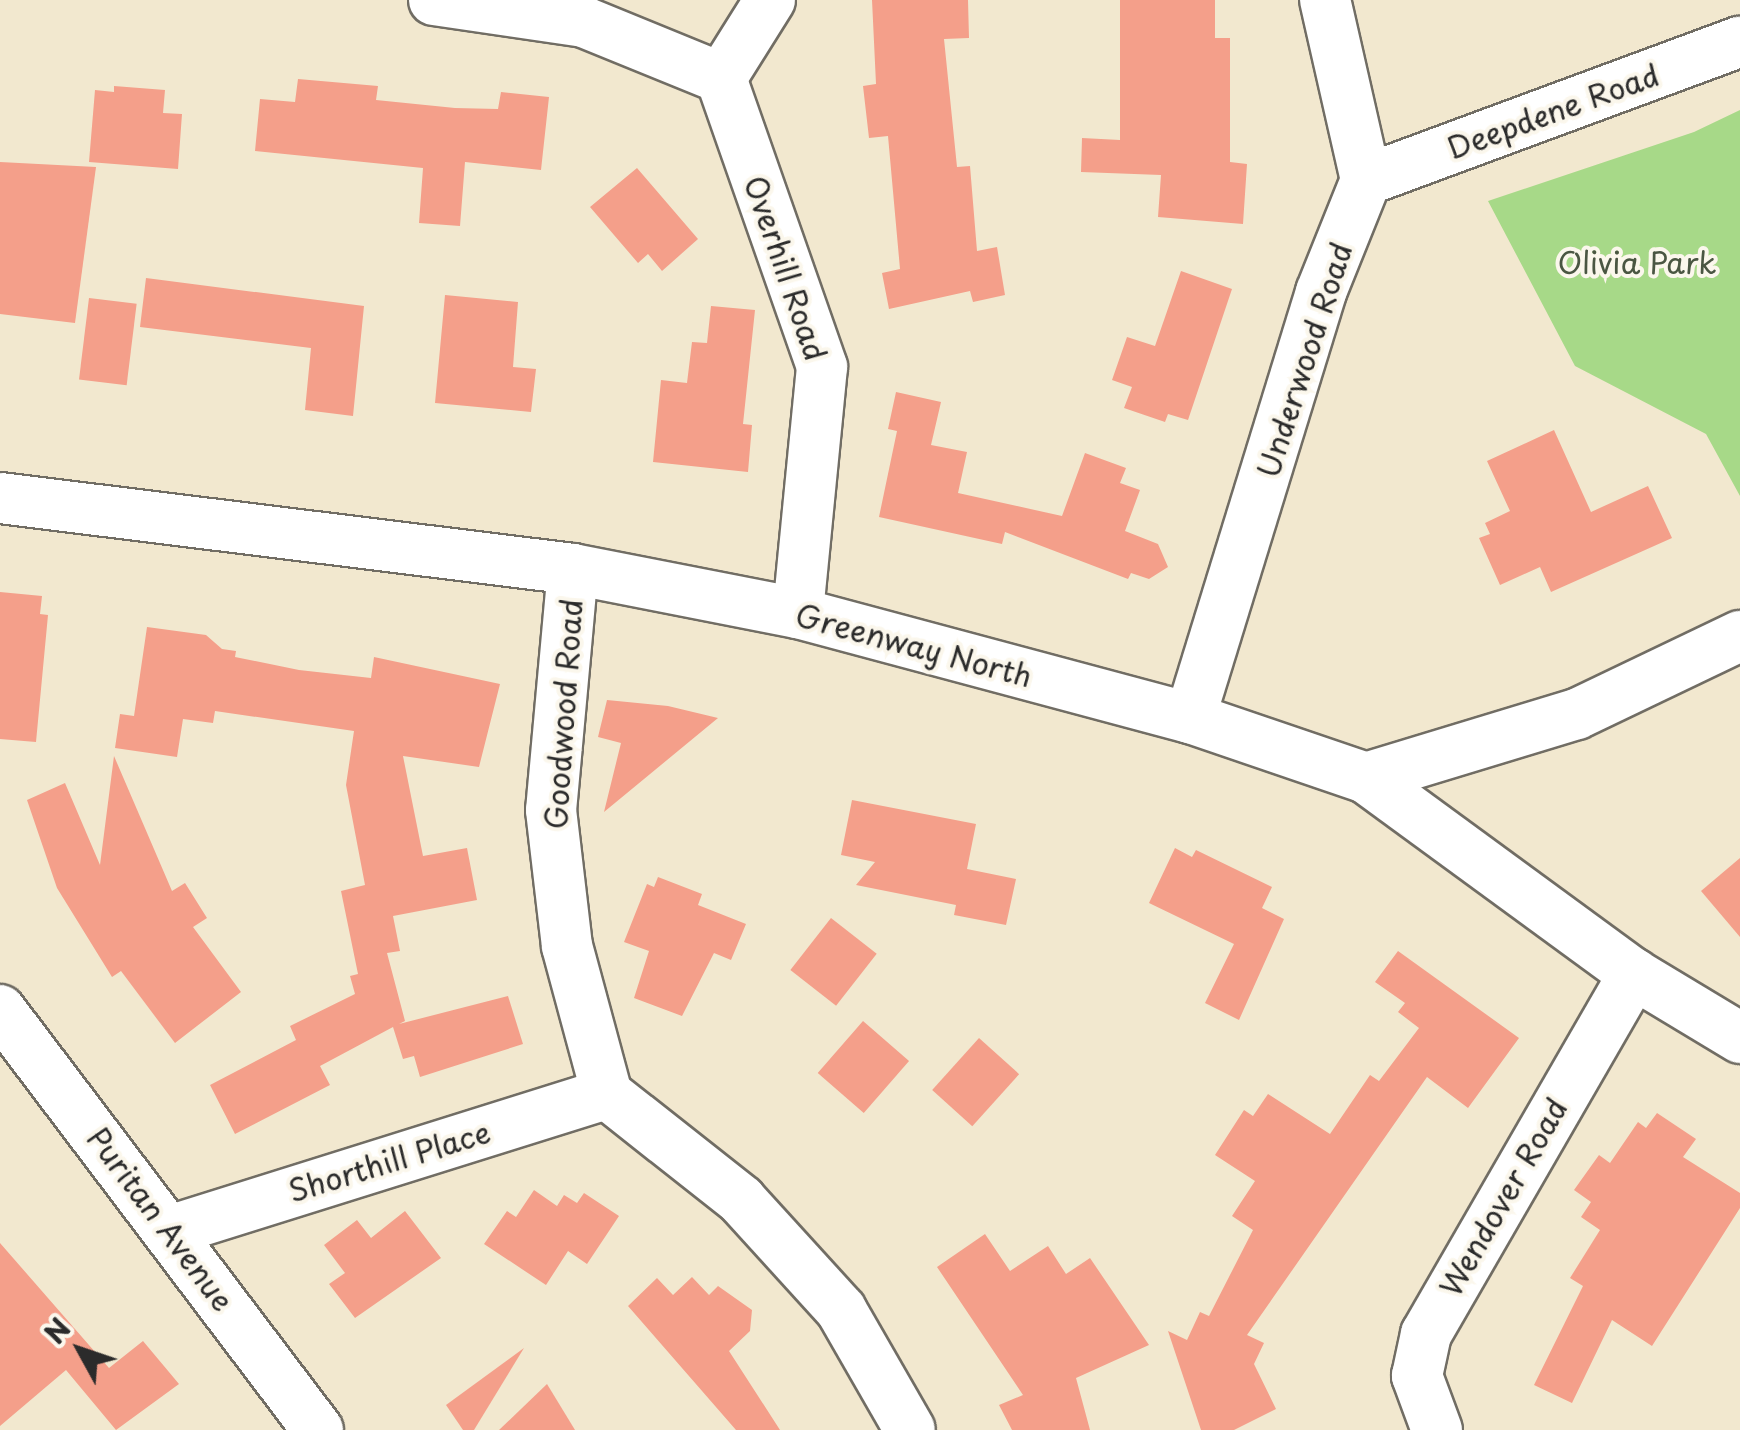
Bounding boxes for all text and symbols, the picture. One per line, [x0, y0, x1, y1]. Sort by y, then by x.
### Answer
street label: Deepdene Road [1442, 56, 1664, 166]
street label: Overhill Road [738, 171, 834, 365]
street label: Underwood Road [1249, 238, 1359, 482]
park label: Olivia Park [1557, 244, 1717, 280]
street label: Greenway North [792, 596, 1036, 694]
street label: Goodwood Road [537, 597, 589, 831]
street label: Wendover Road [1432, 1092, 1574, 1302]
street label: Shorthill Place [284, 1113, 494, 1209]
street label: Puritan Avenue [81, 1120, 241, 1318]
north arrow [30, 1300, 130, 1400]
text: N [33, 1308, 80, 1353]

